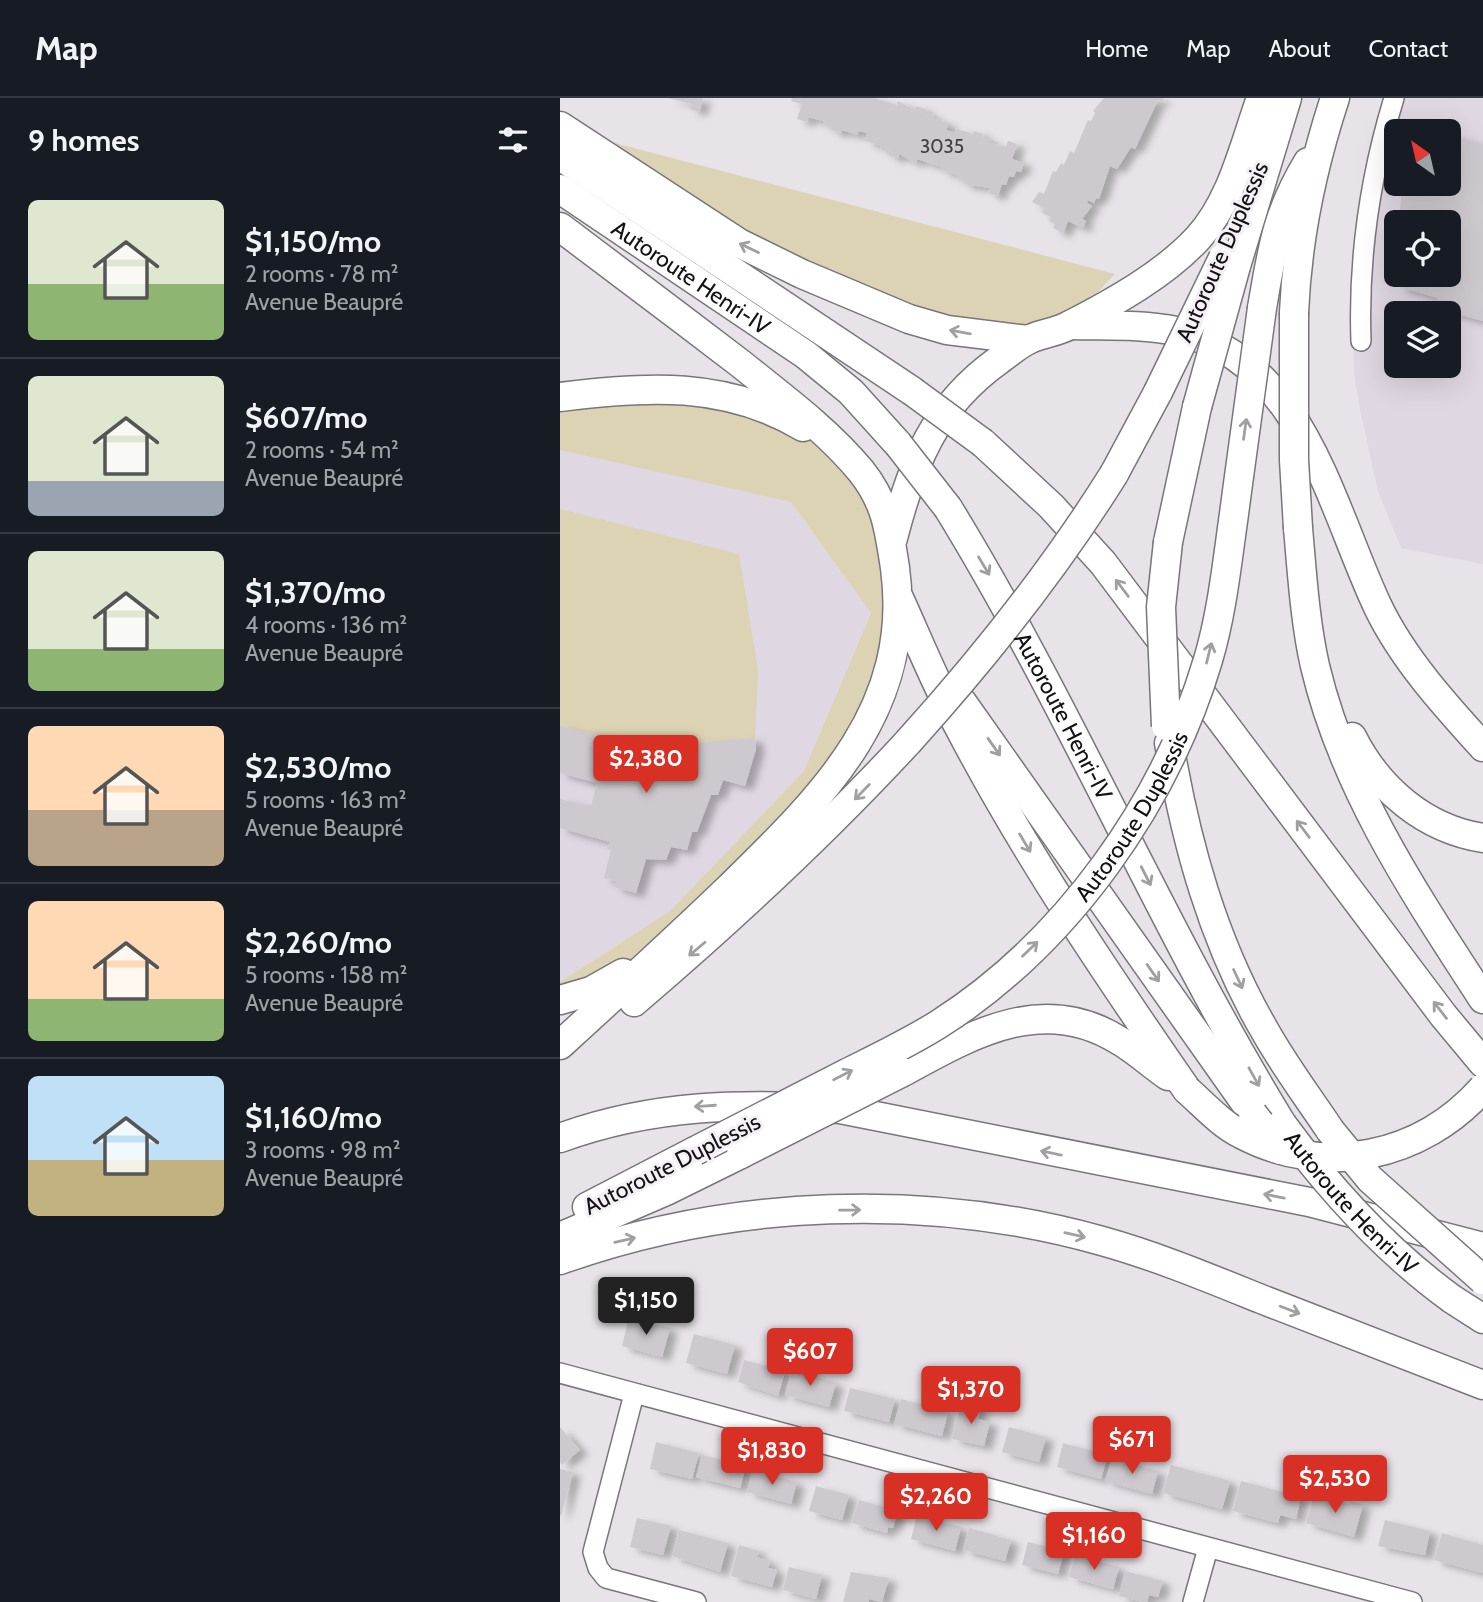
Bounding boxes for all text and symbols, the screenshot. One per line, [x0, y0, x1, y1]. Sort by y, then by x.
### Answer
text: Map [35, 28, 98, 68]
text: Home [1085, 34, 1148, 63]
text: Map [1186, 34, 1231, 63]
text: About [1269, 34, 1331, 63]
text: Contact [1369, 34, 1448, 63]
north arrow [1384, 119, 1461, 196]
map controls [1384, 119, 1461, 378]
icon: filters [494, 121, 532, 159]
text: 9 homes [28, 122, 139, 159]
house number: 3035 [920, 135, 964, 158]
street label: Autoroute Duplessis [1170, 157, 1274, 347]
button: locate [1384, 210, 1461, 287]
street label: Autoroute Henri-IV [606, 214, 775, 341]
text: $1,150/mo [245, 223, 381, 260]
icon: home [84, 228, 168, 312]
one-way arrow [739, 241, 760, 254]
text: 2 rooms · 78 m² [245, 260, 399, 288]
text: Avenue Beaupré [245, 288, 403, 316]
button: layers [1384, 301, 1461, 378]
one-way arrow [949, 325, 972, 338]
text: $607/mo [245, 399, 367, 436]
icon: home [84, 404, 168, 488]
one-way arrow [1239, 418, 1252, 440]
text: 2 rooms · 54 m² [245, 436, 399, 464]
text: Avenue Beaupré [245, 464, 403, 492]
one-way arrow [977, 556, 991, 576]
text: $1,370/mo [245, 574, 386, 611]
icon: home [84, 579, 168, 663]
one-way arrow [1115, 579, 1129, 598]
text: 4 rooms · 136 m² [245, 611, 407, 639]
street label: Autoroute Henri-IV [1008, 627, 1118, 805]
text: Avenue Beaupré [245, 639, 403, 667]
one-way arrow [1203, 642, 1217, 665]
street label: Autoroute Duplessis [1069, 727, 1194, 907]
pin: $2,380 [589, 736, 703, 795]
one-way arrow [987, 737, 1001, 756]
text: $2,380 [609, 744, 683, 772]
text: $2,530/mo [245, 749, 391, 786]
icon: home [84, 754, 168, 838]
one-way arrow [853, 783, 870, 800]
text: 5 rooms · 163 m² [245, 786, 406, 814]
text: Avenue Beaupré [245, 814, 403, 842]
one-way arrow [1296, 820, 1310, 839]
one-way arrow [1018, 832, 1032, 852]
one-way arrow [1140, 865, 1154, 886]
text: $2,260/mo [245, 924, 392, 961]
icon: home [84, 929, 168, 1013]
one-way arrow [1022, 940, 1039, 957]
one-way arrow [688, 941, 706, 957]
text: 5 rooms · 158 m² [245, 961, 407, 989]
one-way arrow [1146, 963, 1160, 982]
one-way arrow [1232, 968, 1246, 989]
text: Avenue Beaupré [245, 989, 403, 1017]
one-way arrow [1432, 1002, 1447, 1020]
one-way arrow [1247, 1066, 1261, 1087]
one-way arrow [832, 1068, 853, 1082]
text: $1,160/mo [245, 1099, 382, 1136]
one-way arrow [694, 1100, 717, 1113]
icon: home [84, 1104, 168, 1188]
street label: Autoroute Duplessis [579, 1107, 765, 1221]
street label: Autoroute Henri-IV [1278, 1126, 1424, 1280]
text: 3 rooms · 98 m² [245, 1136, 400, 1164]
one-way arrow [1040, 1145, 1063, 1159]
text: Avenue Beaupré [245, 1164, 403, 1192]
one-way arrow [1263, 1189, 1286, 1202]
one-way arrow [838, 1203, 861, 1216]
one-way arrow [1064, 1229, 1086, 1242]
one-way arrow [613, 1233, 636, 1246]
pin: $1,150 [589, 1278, 703, 1337]
text: $1,150 [614, 1286, 678, 1314]
one-way arrow [1279, 1304, 1300, 1317]
pin: $607 [769, 1328, 851, 1388]
text: $607 [783, 1337, 837, 1365]
pin: $1,370 [914, 1366, 1028, 1426]
text: $1,370 [937, 1375, 1005, 1403]
pin: $671 [1091, 1416, 1173, 1476]
text: $671 [1109, 1425, 1155, 1453]
pin: $1,830 [715, 1428, 829, 1487]
text: $1,830 [737, 1436, 807, 1464]
pin: $2,530 [1278, 1456, 1392, 1515]
text: $2,530 [1299, 1464, 1371, 1492]
pin: $2,260 [879, 1474, 993, 1533]
text: $2,260 [900, 1482, 972, 1510]
pin: $1,160 [1037, 1512, 1151, 1572]
text: $1,160 [1062, 1521, 1126, 1549]

